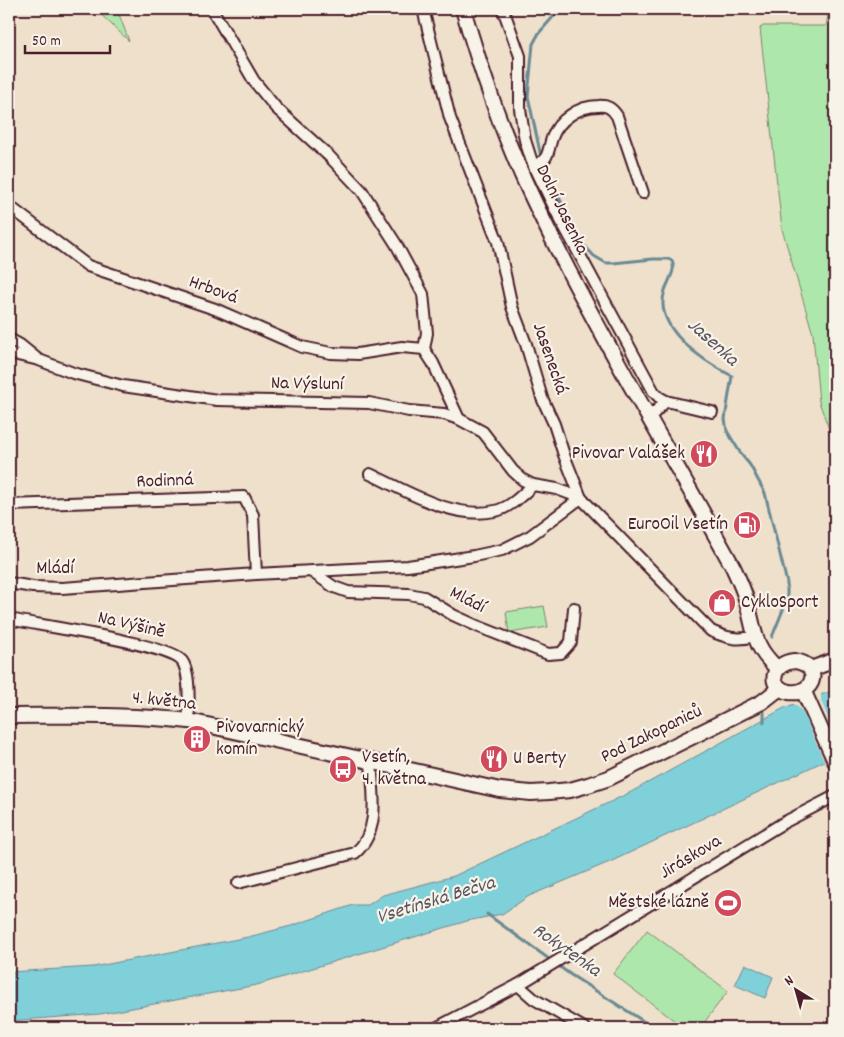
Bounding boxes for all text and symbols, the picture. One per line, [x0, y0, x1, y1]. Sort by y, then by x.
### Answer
scale bar [25, 22, 110, 54]
text: 50 m [32, 31, 61, 53]
street label: Dolní Jasenka [528, 160, 595, 261]
street label: Hrbová [184, 270, 242, 313]
water label: Jasenka [680, 312, 745, 375]
street label: Jasenecká [524, 320, 574, 399]
street label: Na Výsluní [271, 371, 345, 399]
restaurant icon: Pivovar Valášek [689, 439, 719, 469]
place label: Pivovar Valášek [572, 441, 685, 468]
street label: Rodinná [136, 467, 195, 496]
fuel station icon: EuroOil Vsetín [732, 510, 762, 540]
place label: EuroOil Vsetín [628, 512, 728, 539]
street label: Mládí [36, 556, 75, 583]
street label: Mládí [444, 580, 491, 622]
shop icon: CykloSport [707, 588, 737, 618]
place label: CykloSport [741, 590, 819, 617]
street label: Na Výšině [95, 605, 167, 647]
street label: 4. května [131, 685, 198, 719]
street label: Pod Zakopaniců [597, 699, 707, 771]
place label: Pivovarnický komín [216, 715, 304, 764]
building icon: Pivovarnický komín [182, 724, 212, 754]
restaurant icon: U Berty [479, 744, 509, 774]
place label: Vsetín, 4. května [362, 745, 427, 794]
place label: U Berty [513, 746, 566, 773]
bus stop icon: Vsetín, 4. května [328, 754, 358, 784]
street label: Jiráskova [655, 828, 728, 887]
water label: Vsetínská Bečva [373, 869, 500, 932]
sports icon: Městské lázně [713, 888, 743, 918]
place label: Městské lázně [608, 890, 709, 917]
water label: Rokytenka [526, 917, 607, 986]
north arrow [772, 964, 822, 1014]
text: N [781, 971, 798, 991]

